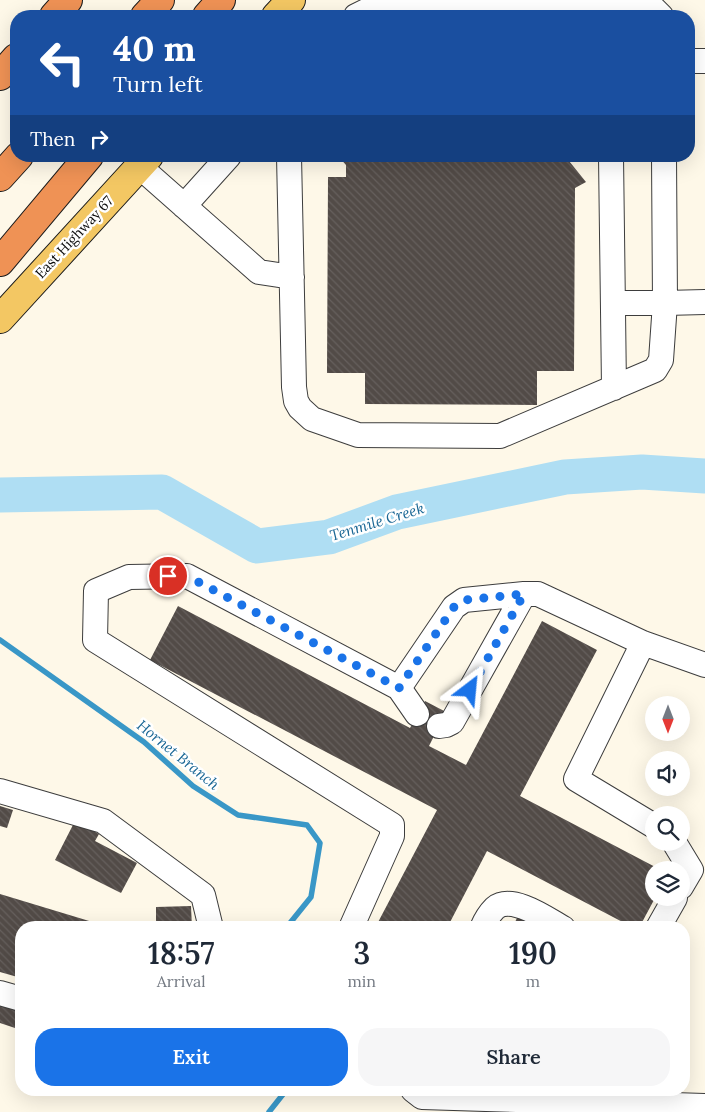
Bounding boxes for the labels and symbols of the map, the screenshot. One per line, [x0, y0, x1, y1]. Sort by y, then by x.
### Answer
street label: East Highway 67 [31, 192, 117, 282]
water label: Tenmile Creek [327, 498, 426, 545]
pin [147, 555, 189, 597]
position arrow [443, 663, 495, 715]
north arrow [645, 696, 690, 741]
water label: Hornet Branch [133, 716, 224, 794]

